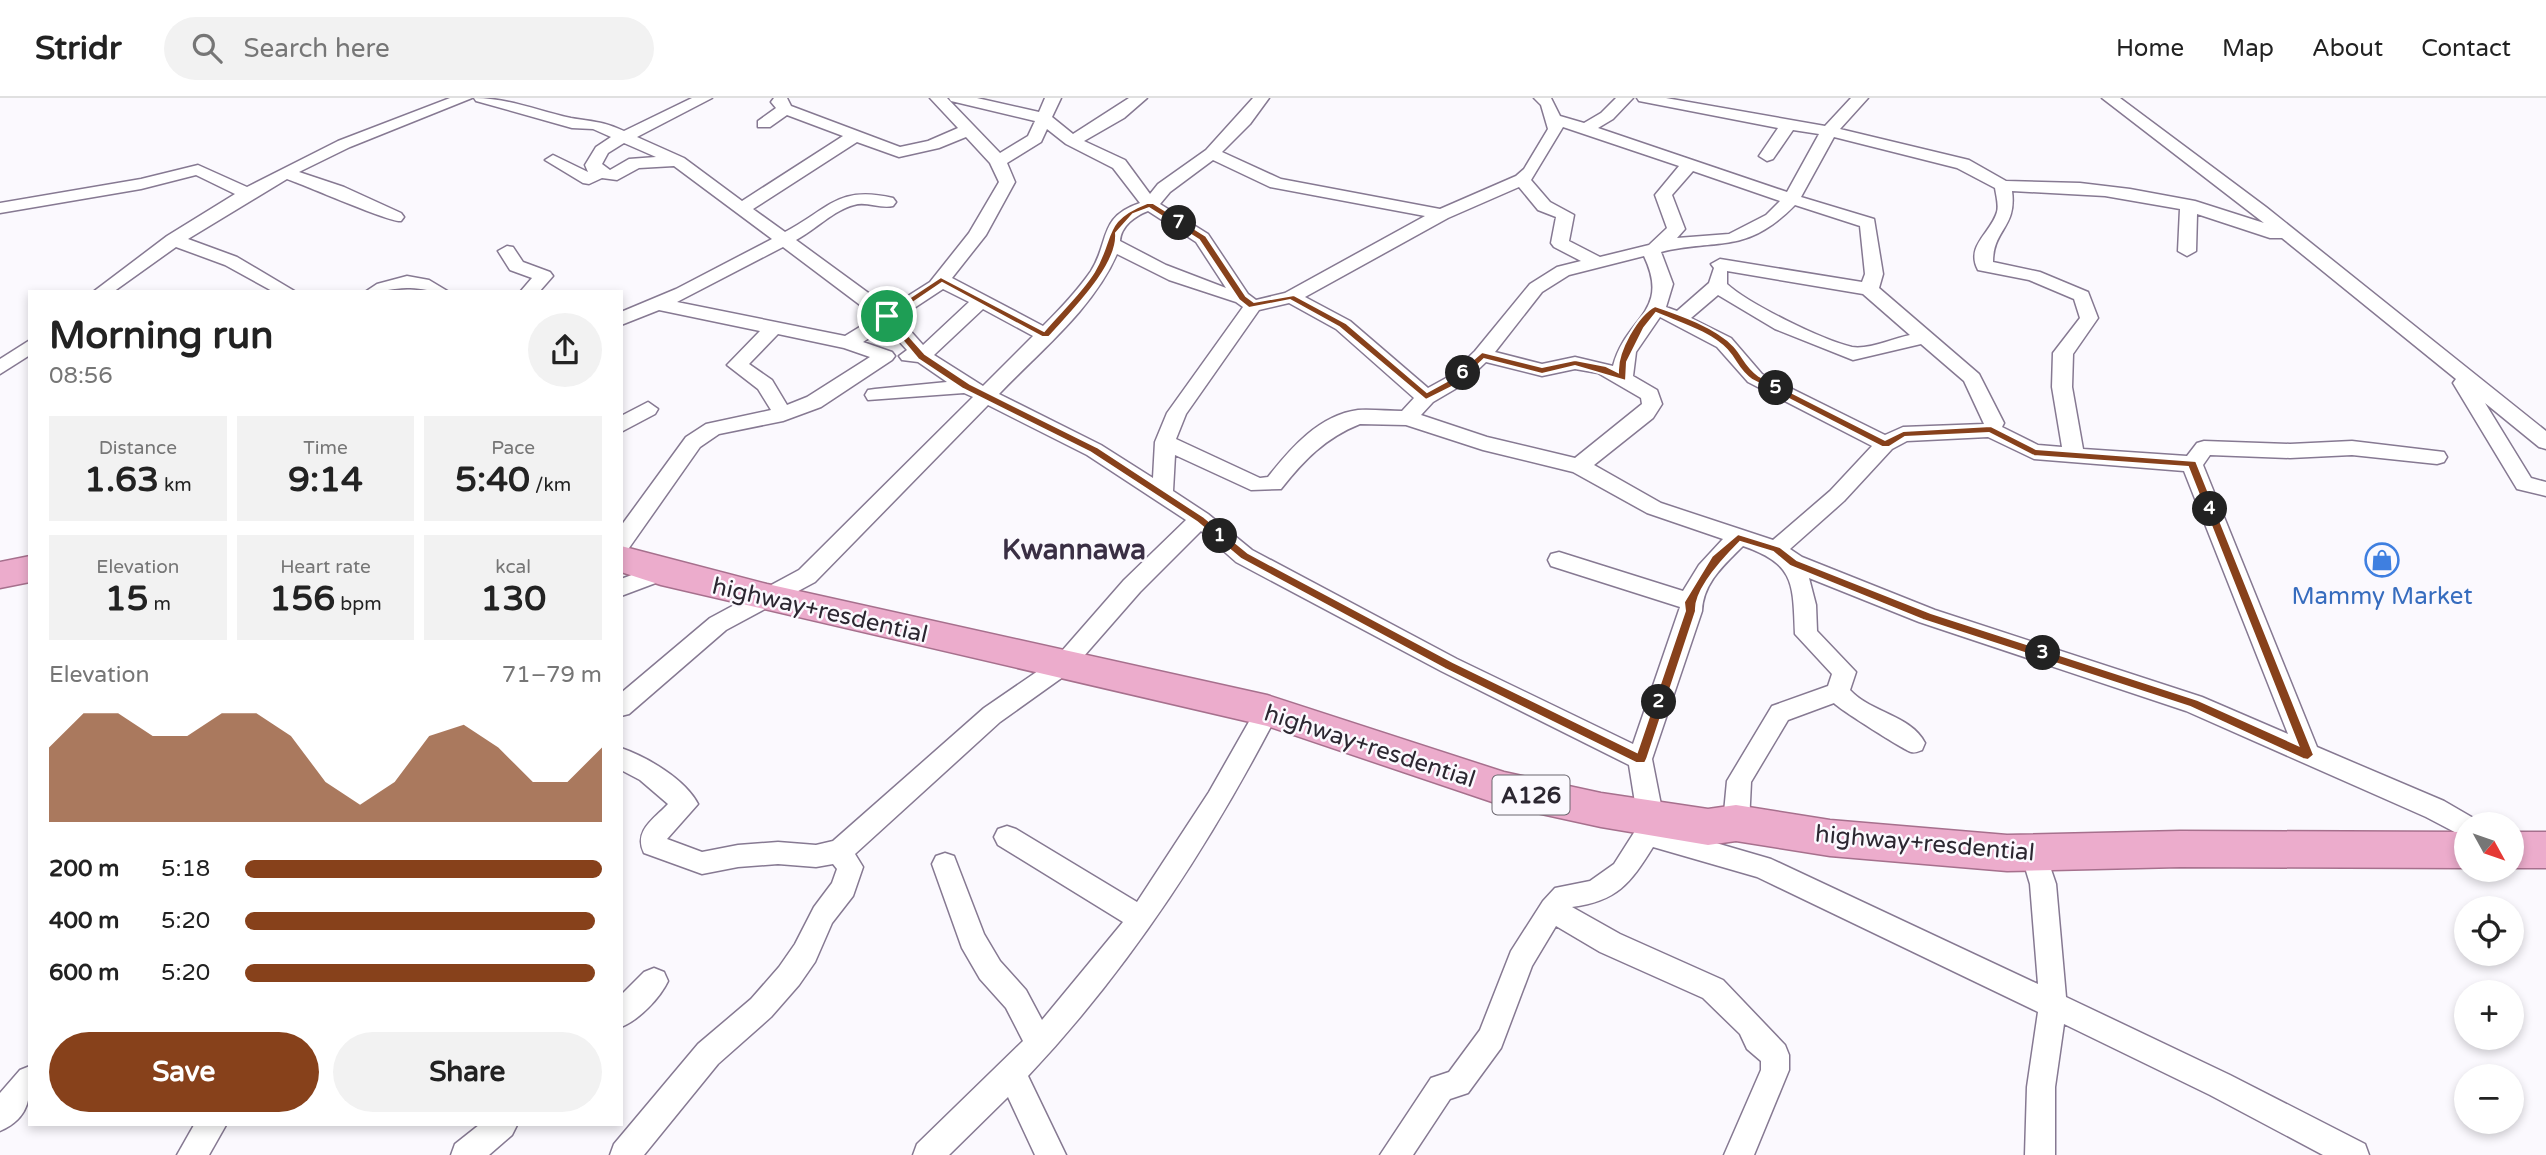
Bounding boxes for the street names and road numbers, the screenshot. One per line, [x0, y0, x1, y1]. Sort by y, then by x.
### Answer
street label: highway+resdential [709, 572, 930, 649]
street label: highway+resdential [1261, 699, 1479, 794]
road number: A126 [1492, 776, 1570, 814]
street label: highway+resdential [1814, 819, 2036, 868]

